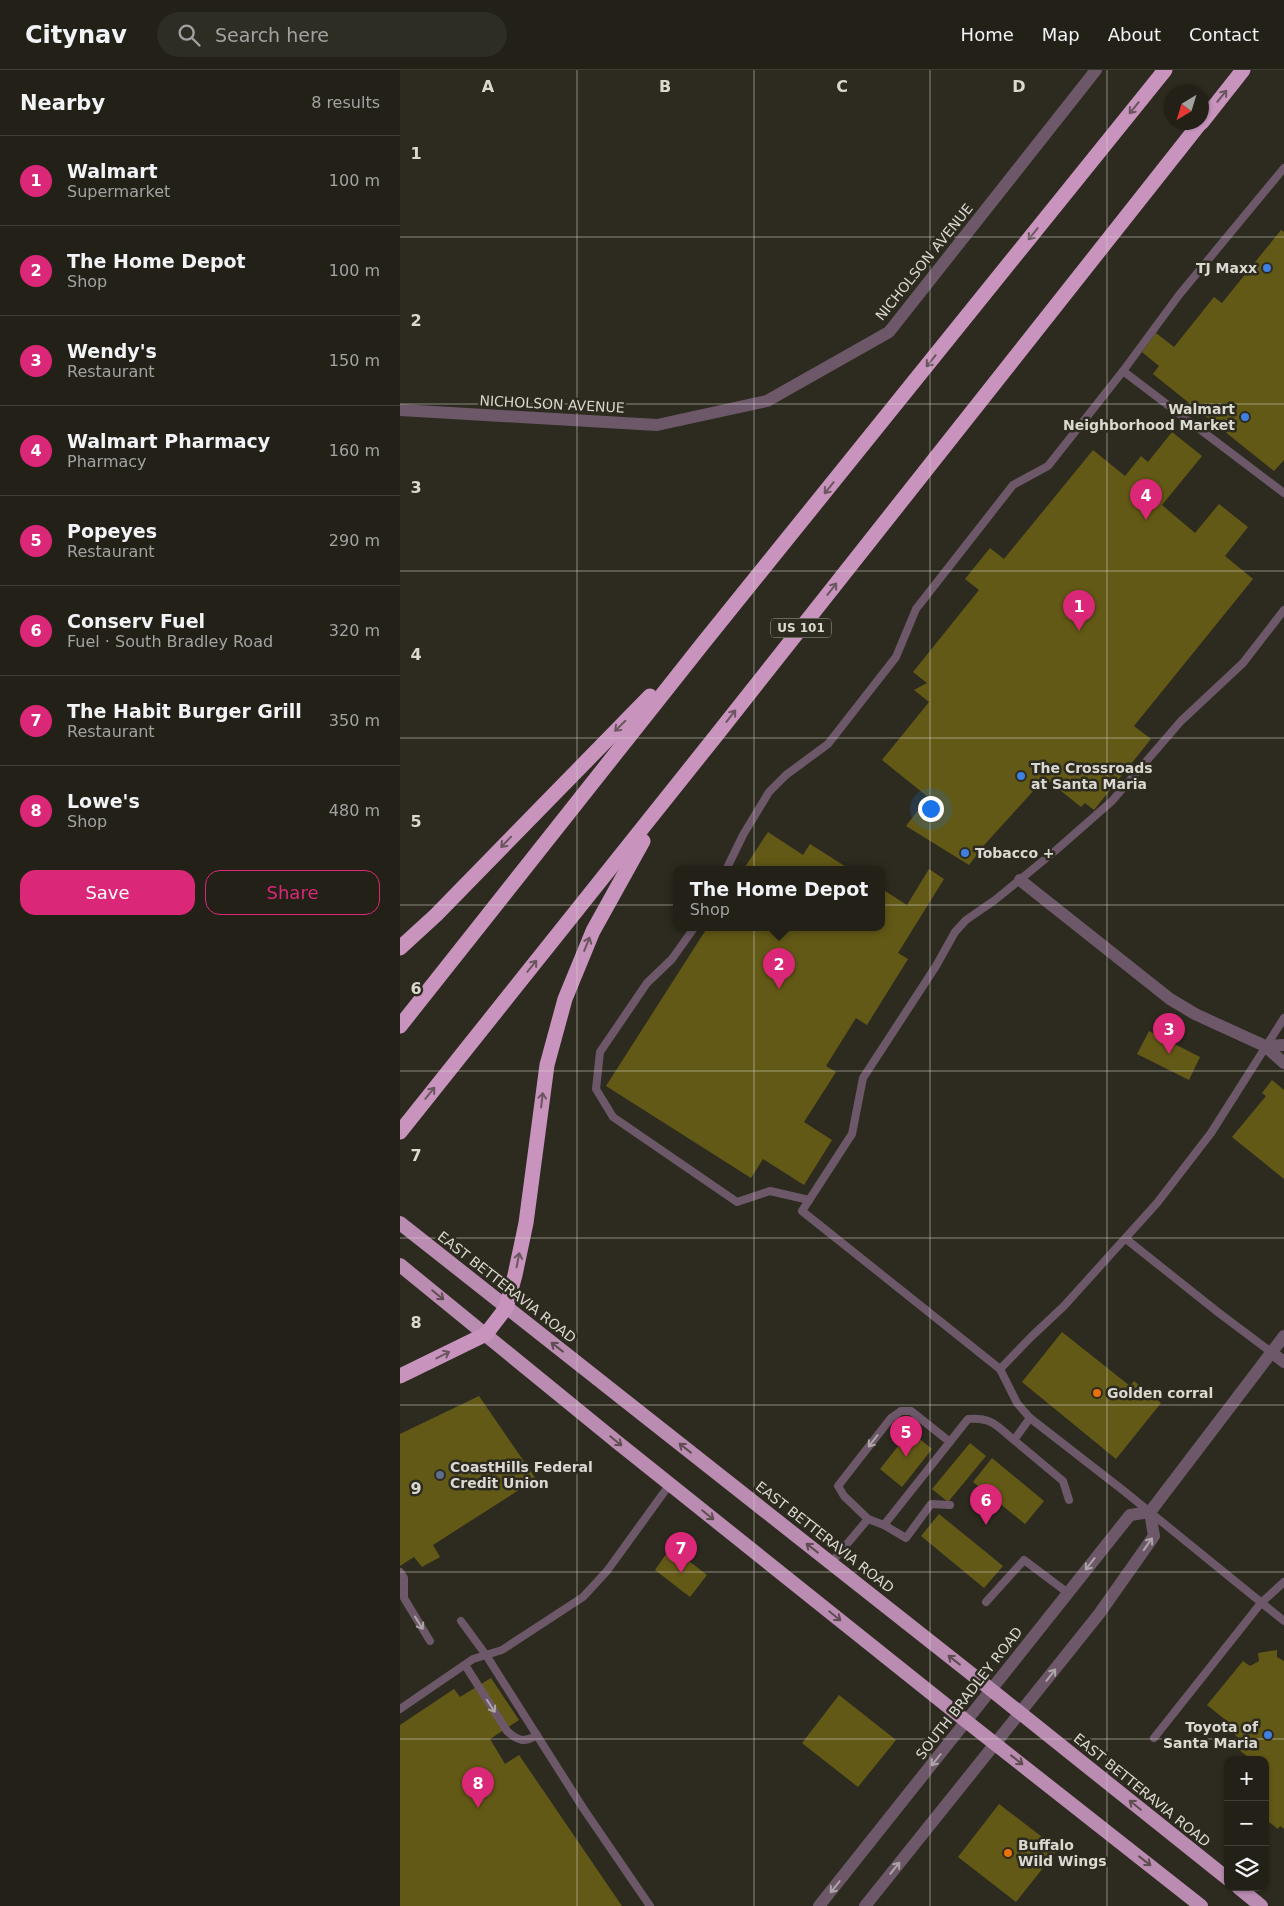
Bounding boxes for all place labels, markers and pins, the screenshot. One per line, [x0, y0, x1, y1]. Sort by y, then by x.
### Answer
place label: TJ Maxx [1196, 260, 1257, 276]
marker: TJ Maxx [1261, 262, 1273, 274]
place label: Walmart Neighborhood Market [1063, 401, 1235, 433]
marker: Walmart Neighborhood Market [1239, 411, 1251, 423]
pin: 4 [1130, 479, 1162, 520]
pin: 1 [1063, 590, 1095, 631]
place label: The Crossroads at Santa Maria [1031, 760, 1153, 792]
marker: The Crossroads at Santa Maria [1015, 770, 1027, 782]
place label: Tobacco + [975, 845, 1055, 861]
marker: Tobacco + [959, 847, 971, 859]
pin: 2 [763, 948, 795, 989]
pin: 3 [1153, 1013, 1185, 1054]
place label: Golden corral [1107, 1385, 1213, 1401]
marker: Golden corral [1091, 1387, 1103, 1399]
pin: 5 [890, 1416, 922, 1457]
place label: CoastHills Federal Credit Union [450, 1459, 593, 1491]
marker: CoastHills Federal Credit Union [434, 1469, 446, 1481]
pin: 6 [970, 1484, 1002, 1525]
pin: 7 [665, 1532, 697, 1573]
place label: Toyota of Santa Maria [1163, 1719, 1259, 1751]
marker: Toyota of Santa Maria [1262, 1729, 1274, 1741]
pin: 8 [462, 1767, 494, 1808]
place label: Buffalo Wild Wings [1018, 1837, 1107, 1869]
marker: Buffalo Wild Wings [1002, 1847, 1014, 1859]

